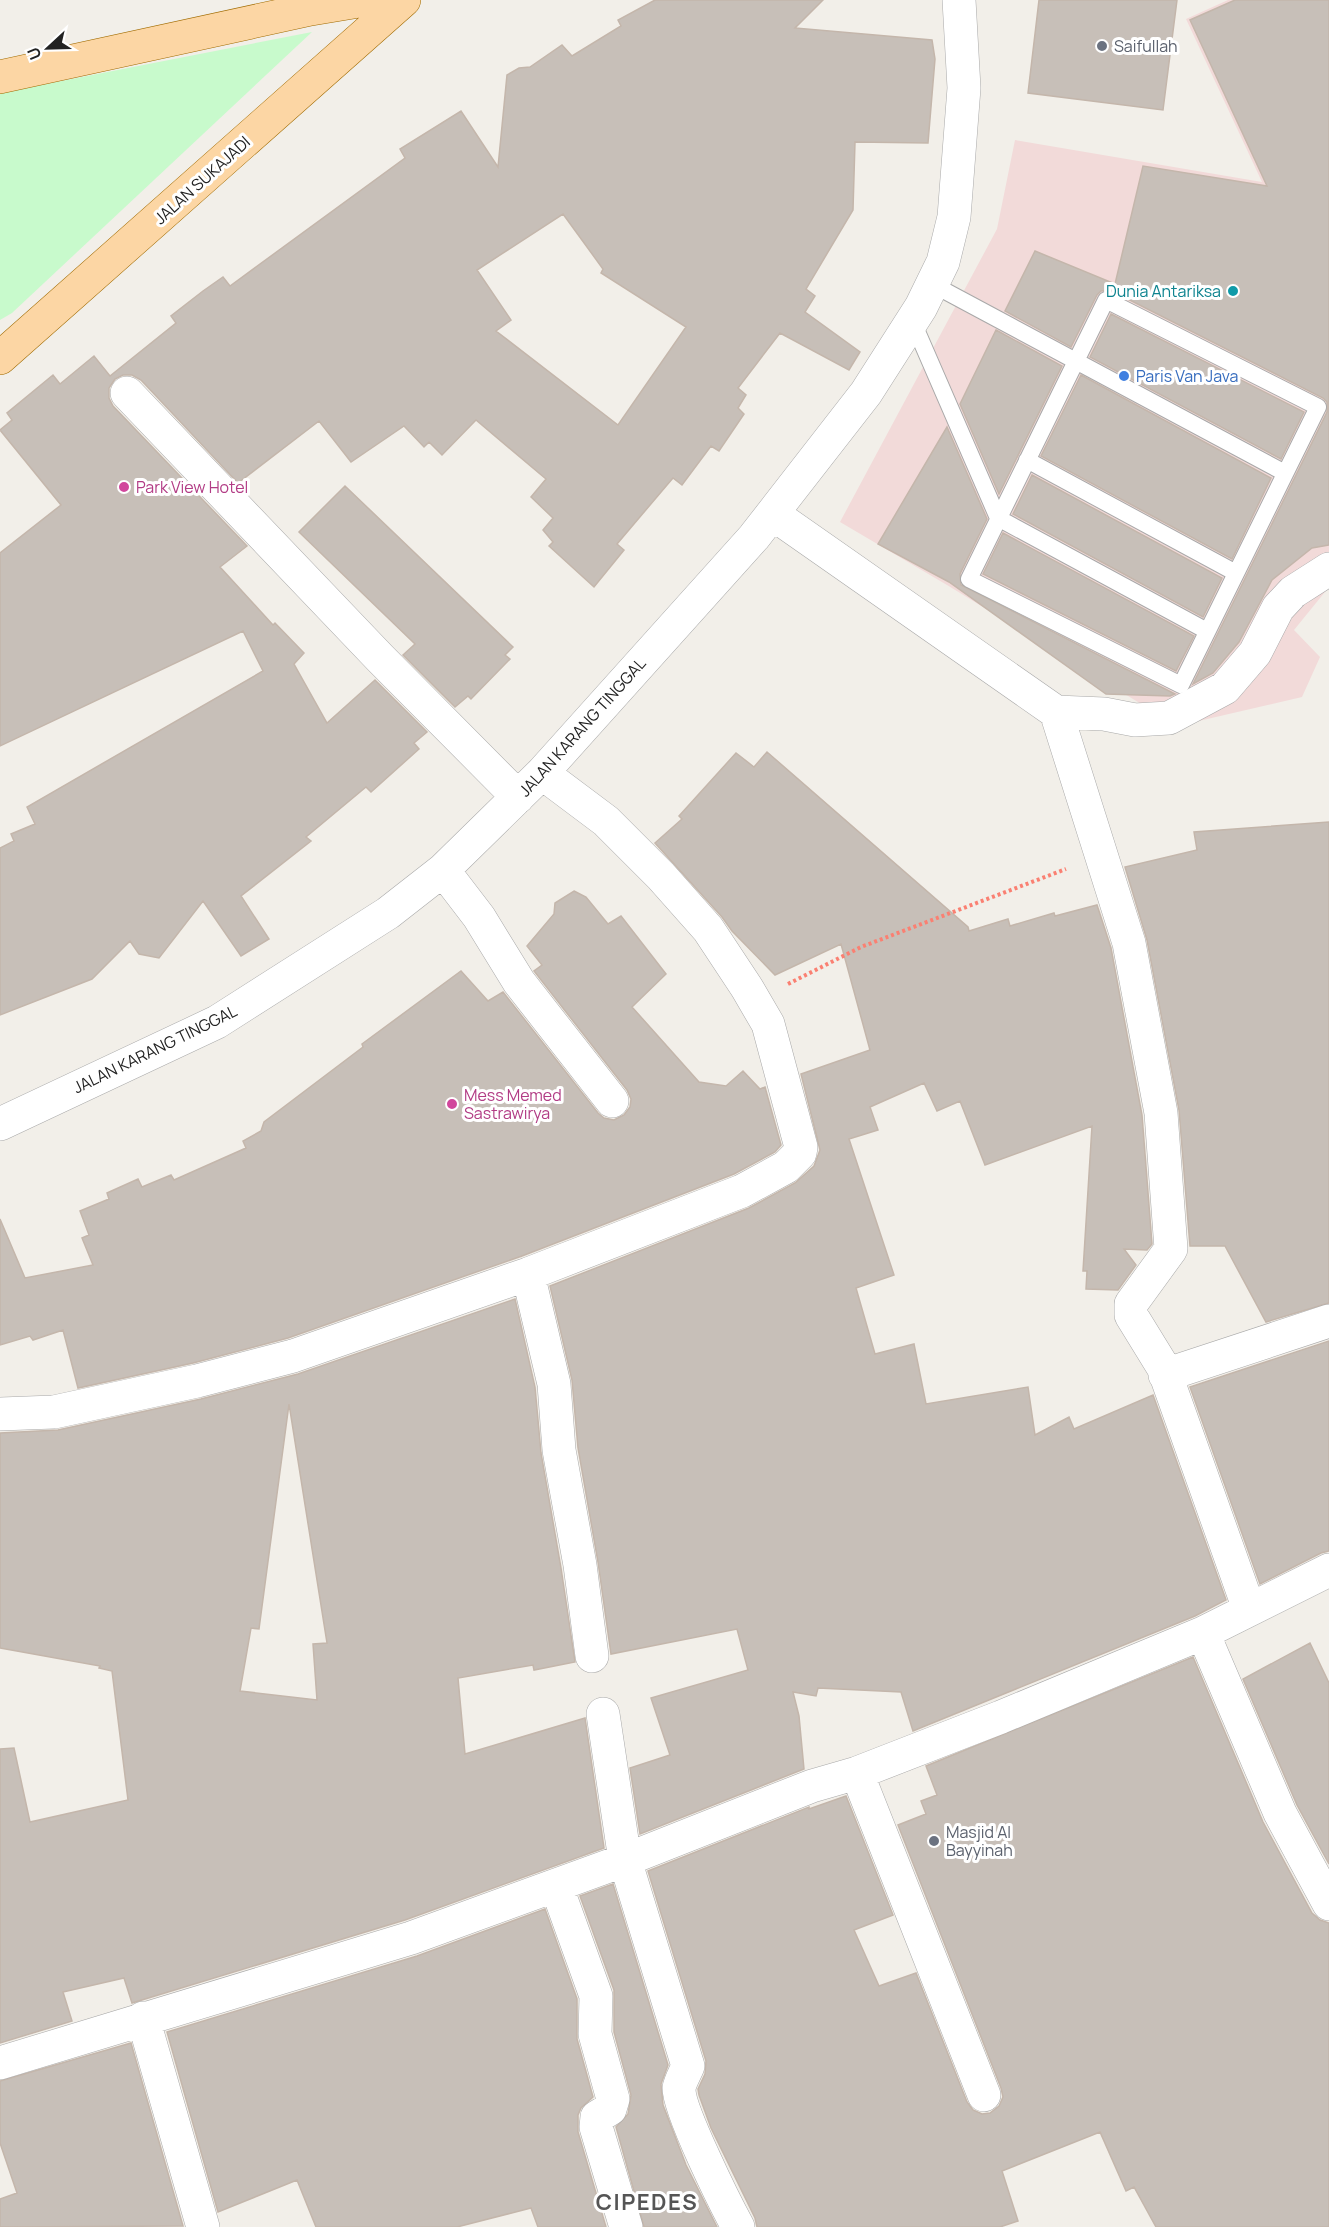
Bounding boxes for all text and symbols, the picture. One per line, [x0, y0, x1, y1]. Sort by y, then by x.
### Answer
north arrow [18, 18, 78, 78]
place label: Saifullah [1114, 35, 1178, 57]
marker: Saifullah [1095, 39, 1109, 53]
text: U [22, 44, 46, 63]
street label: JALAN SUKAJADI [149, 131, 255, 229]
place label: Dunia Antariksa [1106, 280, 1221, 302]
marker: Dunia Antariksa [1226, 284, 1240, 298]
place label: Paris Van Java [1136, 365, 1238, 387]
marker: Paris Van Java [1117, 369, 1131, 383]
place label: Park View Hotel [136, 476, 248, 498]
marker: Park View Hotel [117, 480, 131, 494]
street label: JALAN KARANG TINGGAL [514, 653, 650, 801]
street label: JALAN KARANG TINGGAL [69, 1000, 241, 1098]
place label: Mess Memed Sastrawirya [464, 1084, 562, 1124]
marker: Mess Memed Sastrawirya [445, 1097, 459, 1111]
place label: Masjid Al Bayyinah [946, 1821, 1013, 1861]
marker: Masjid Al Bayyinah [927, 1834, 941, 1848]
district label: CIPEDES [596, 2187, 698, 2217]

